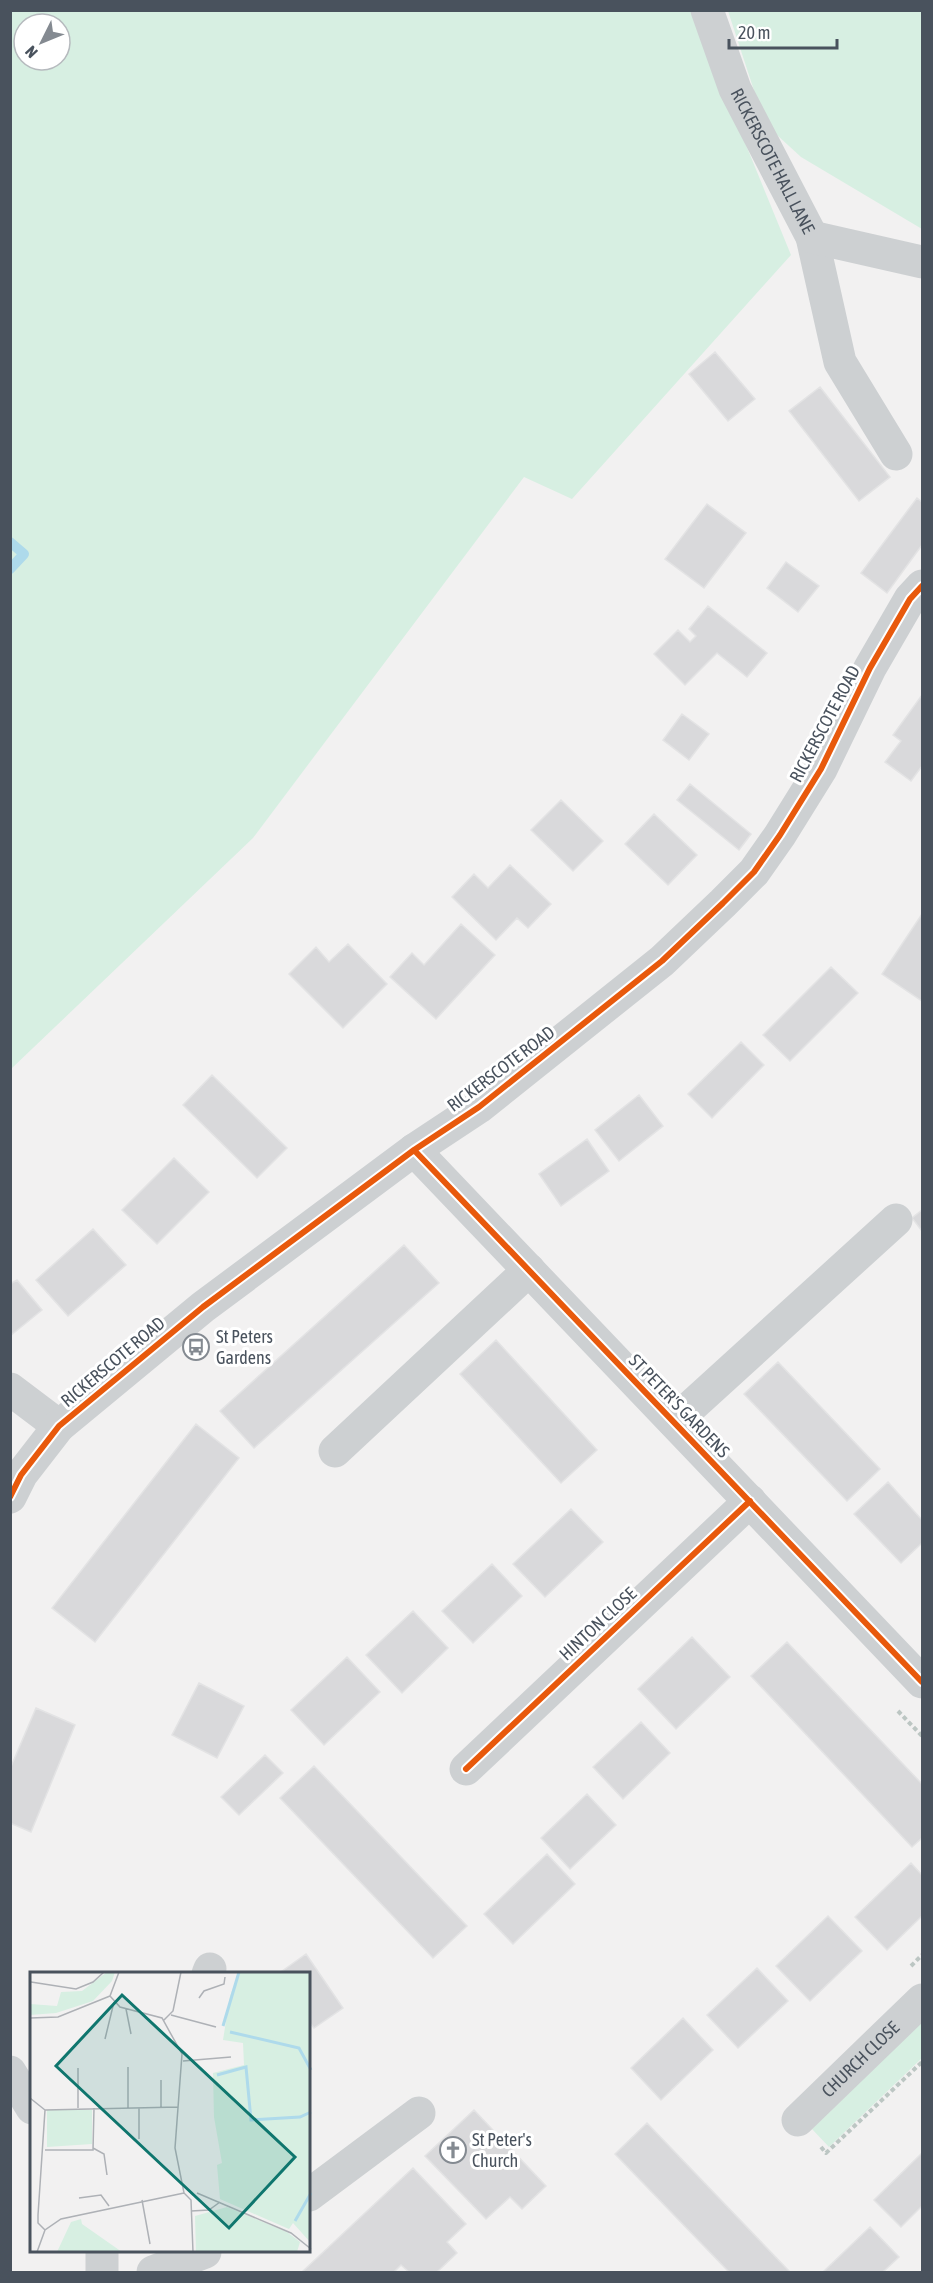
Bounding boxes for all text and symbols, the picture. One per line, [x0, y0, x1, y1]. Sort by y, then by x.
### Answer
north arrow [12, 12, 72, 72]
scale bar [729, 12, 837, 50]
text: 20 m [738, 22, 770, 43]
text: N [21, 43, 41, 62]
street label: RICKERSCOTE HALL LANE [727, 85, 819, 237]
street label: RICKERSCOTE ROAD [785, 662, 864, 786]
street label: RICKERSCOTE ROAD [443, 1021, 558, 1116]
street label: RICKERSCOTE ROAD [57, 1312, 169, 1411]
place label: St Peters Gardens [216, 1326, 273, 1368]
bus stop icon: St Peters Gardens [181, 1332, 211, 1362]
street label: ST PETER'S GARDENS [625, 1350, 734, 1462]
street label: HINTON CLOSE [555, 1583, 641, 1664]
inset map [30, 1972, 310, 2253]
street label: CHURCH CLOSE [817, 2017, 903, 2101]
place label: St Peter's Church [472, 2129, 532, 2171]
church icon: St Peter's Church [438, 2135, 468, 2165]

